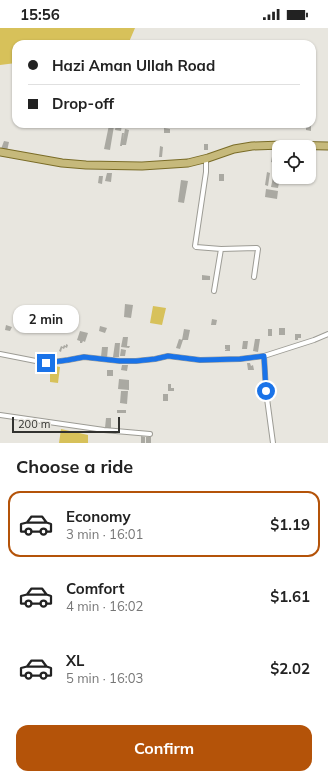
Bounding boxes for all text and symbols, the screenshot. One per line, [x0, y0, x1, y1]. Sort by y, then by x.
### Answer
text: 15:56 [20, 5, 60, 24]
text: Hazi Aman Ullah Road [52, 56, 215, 75]
text: Drop-off [52, 94, 114, 113]
map controls [272, 140, 316, 184]
button: locate [272, 140, 316, 184]
callout: 2 min [13, 305, 79, 333]
text: 2 min [29, 311, 63, 327]
route end [37, 354, 55, 372]
route start [257, 382, 275, 400]
scale bar [12, 415, 120, 434]
text: 200 m [18, 417, 50, 431]
text: Choose a ride [16, 455, 133, 478]
icon: car [18, 506, 54, 542]
text: Economy [66, 507, 131, 526]
text: $1.19 [270, 515, 310, 534]
text: 3 min · 16:01 [66, 526, 143, 542]
icon: car [18, 578, 54, 614]
text: Comfort [66, 579, 124, 598]
text: $1.61 [270, 587, 310, 606]
text: 4 min · 16:02 [66, 598, 143, 614]
icon: car [18, 650, 54, 686]
text: XL [66, 651, 84, 670]
text: $2.02 [270, 659, 310, 678]
text: 5 min · 16:03 [66, 670, 143, 686]
button: Confirm [16, 725, 312, 771]

